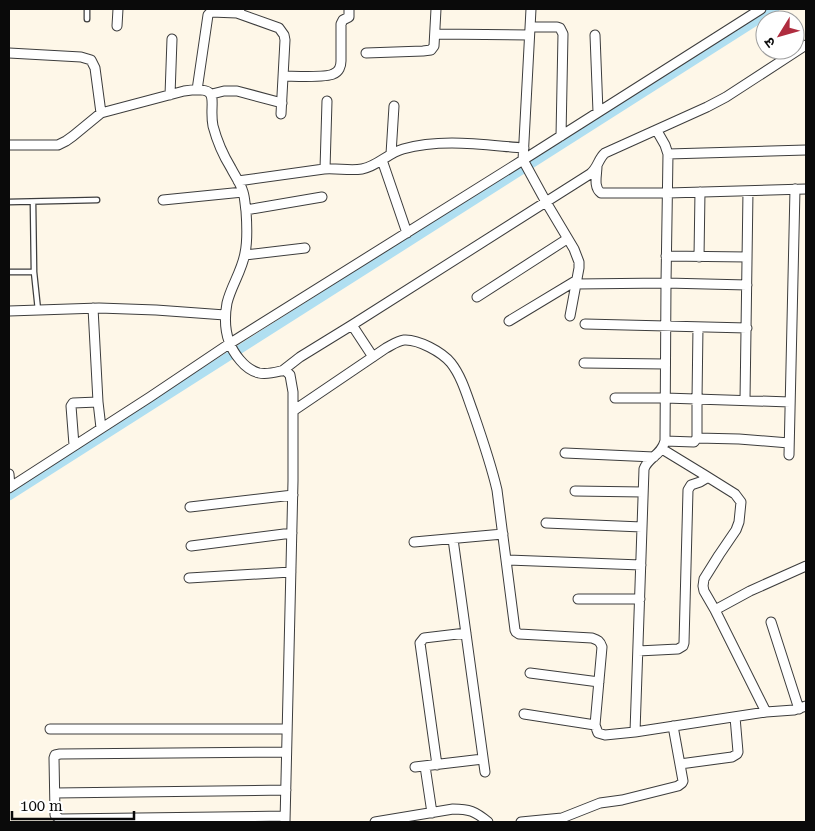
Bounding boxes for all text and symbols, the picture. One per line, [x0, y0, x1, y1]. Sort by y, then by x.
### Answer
north arrow [755, 10, 805, 60]
text: उ [760, 34, 778, 51]
scale bar [12, 788, 135, 820]
text: 100 m [20, 797, 63, 815]

